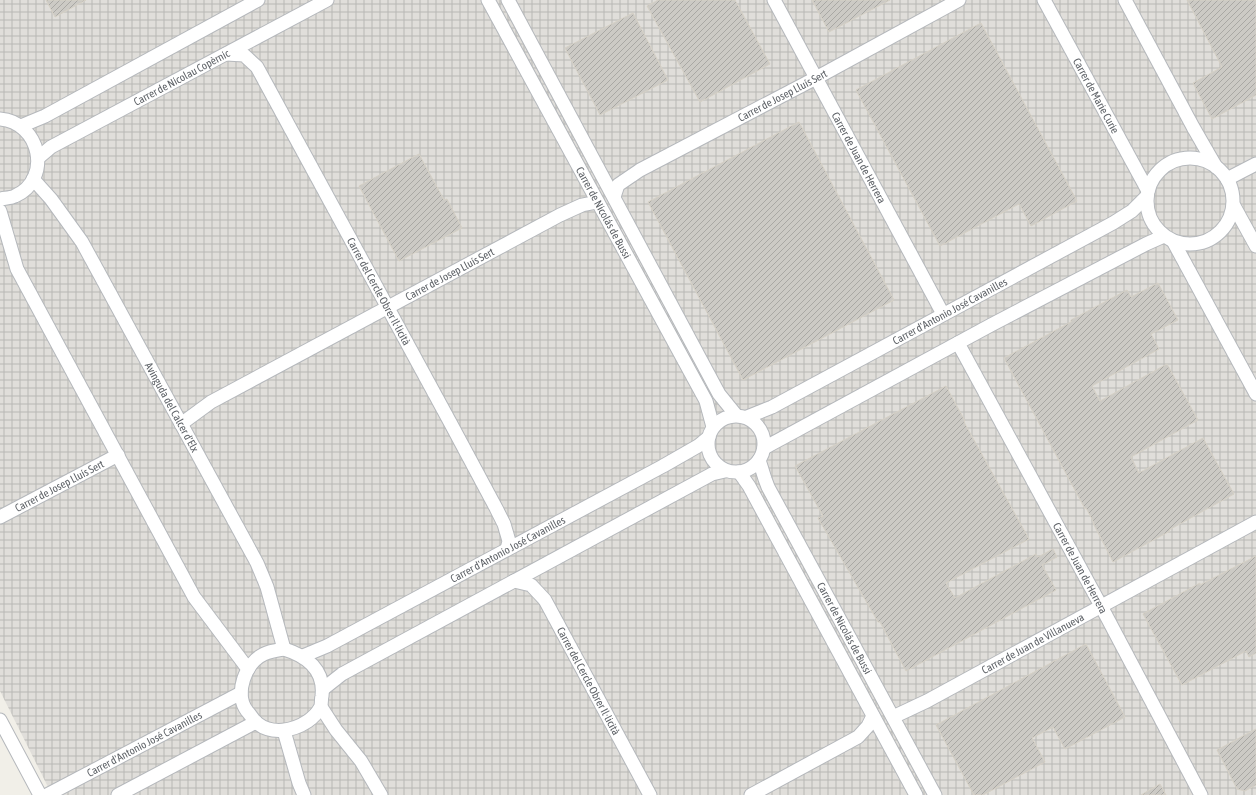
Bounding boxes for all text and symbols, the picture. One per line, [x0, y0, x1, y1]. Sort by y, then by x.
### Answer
street label: Carrer de Nicolau Copèrnic [132, 47, 232, 108]
street label: Carrer de Marie Curie [1071, 56, 1121, 135]
street label: Carrer de Josep Lluís Sert [736, 67, 829, 124]
street label: Carrer de Juan de Herrera [829, 110, 888, 205]
street label: Carrer de Nicolás de Bussi [574, 165, 633, 260]
street label: Carrer del Cercle Obrer Il·licità [345, 235, 413, 347]
street label: Carrer de Josep Lluís Sert [403, 245, 496, 303]
street label: Carrer d'Antonio José Cavanilles [891, 275, 1009, 347]
street label: Avinguda del Calcer d'Elx [143, 360, 202, 454]
street label: Carrer de Josep Lluís Sert [13, 458, 106, 514]
street label: Carrer d'Antonio José Cavanilles [448, 514, 567, 585]
street label: Carrer de Juan de Herrera [1051, 520, 1110, 615]
street label: Carrer de Nicolás de Bussi [815, 580, 874, 676]
street label: Carrer de Juan de Villanueva [980, 611, 1086, 676]
street label: Carrer del Cercle Obrer Il·licità [555, 625, 623, 737]
street label: Carrer d'Antonio José Cavanilles [85, 709, 204, 779]

